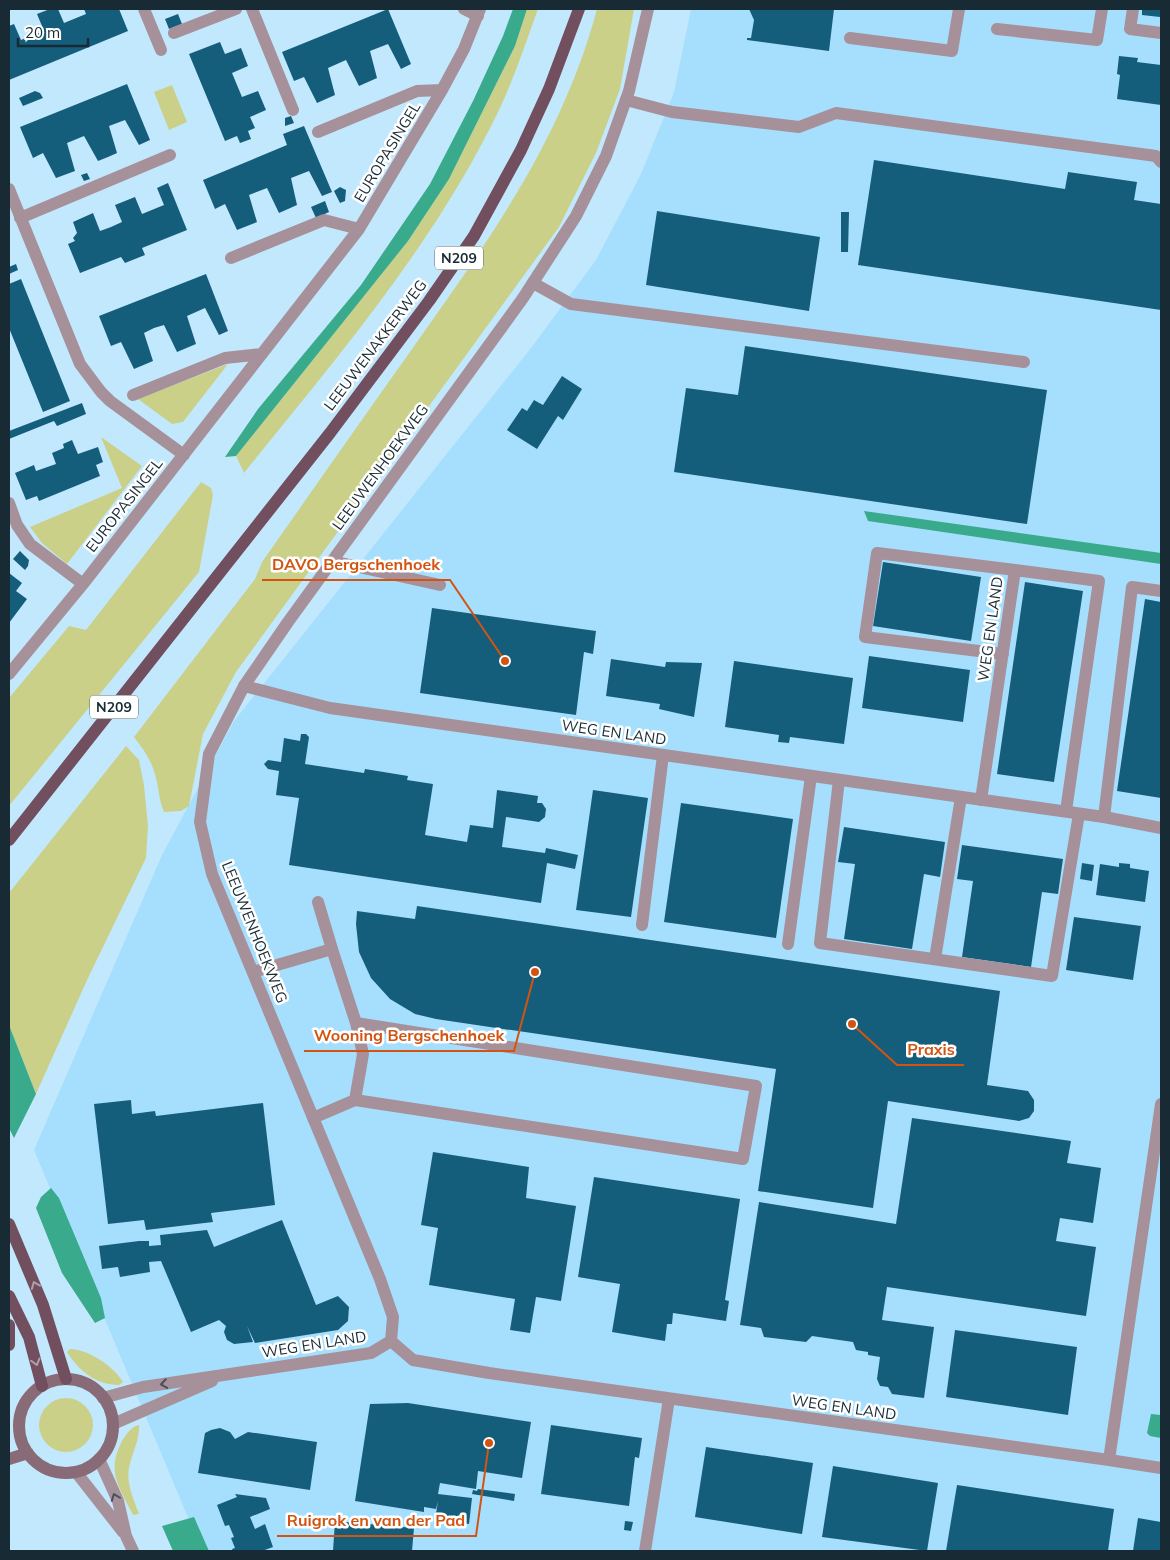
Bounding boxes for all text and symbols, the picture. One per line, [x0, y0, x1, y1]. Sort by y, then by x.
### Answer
scale bar [18, 15, 88, 47]
text: 20 m [25, 23, 60, 42]
street label: EUROPASINGEL [350, 98, 424, 206]
road number: N209 [435, 247, 483, 270]
street label: LEEUWENAKKERWEG [320, 276, 430, 414]
street label: LEEUWENHOEKWEG [328, 400, 432, 534]
street label: EUROPASINGEL [82, 454, 166, 556]
callout: DAVO Bergschenhoek [262, 549, 450, 580]
text: DAVO Bergschenhoek [272, 554, 441, 574]
street label: WEG EN LAND [973, 575, 1007, 683]
road number: N209 [90, 696, 138, 719]
street label: WEG EN LAND [560, 715, 668, 749]
street label: LEEUWENHOEKWEG [218, 858, 292, 1006]
callout: Wooning Bergschenhoek [304, 1020, 514, 1051]
text: Wooning Bergschenhoek [314, 1025, 505, 1045]
callout: Praxis [897, 1034, 964, 1065]
text: Praxis [907, 1039, 955, 1059]
one-way arrow [31, 1281, 42, 1290]
street label: WEG EN LAND [260, 1326, 368, 1362]
one-way arrow [30, 1357, 40, 1365]
one-way arrow [160, 1378, 168, 1388]
street label: WEG EN LAND [790, 1390, 898, 1424]
one-way arrow [111, 1493, 121, 1501]
callout: Ruigrok en van der Pad [277, 1505, 476, 1536]
text: Ruigrok en van der Pad [287, 1510, 465, 1530]

